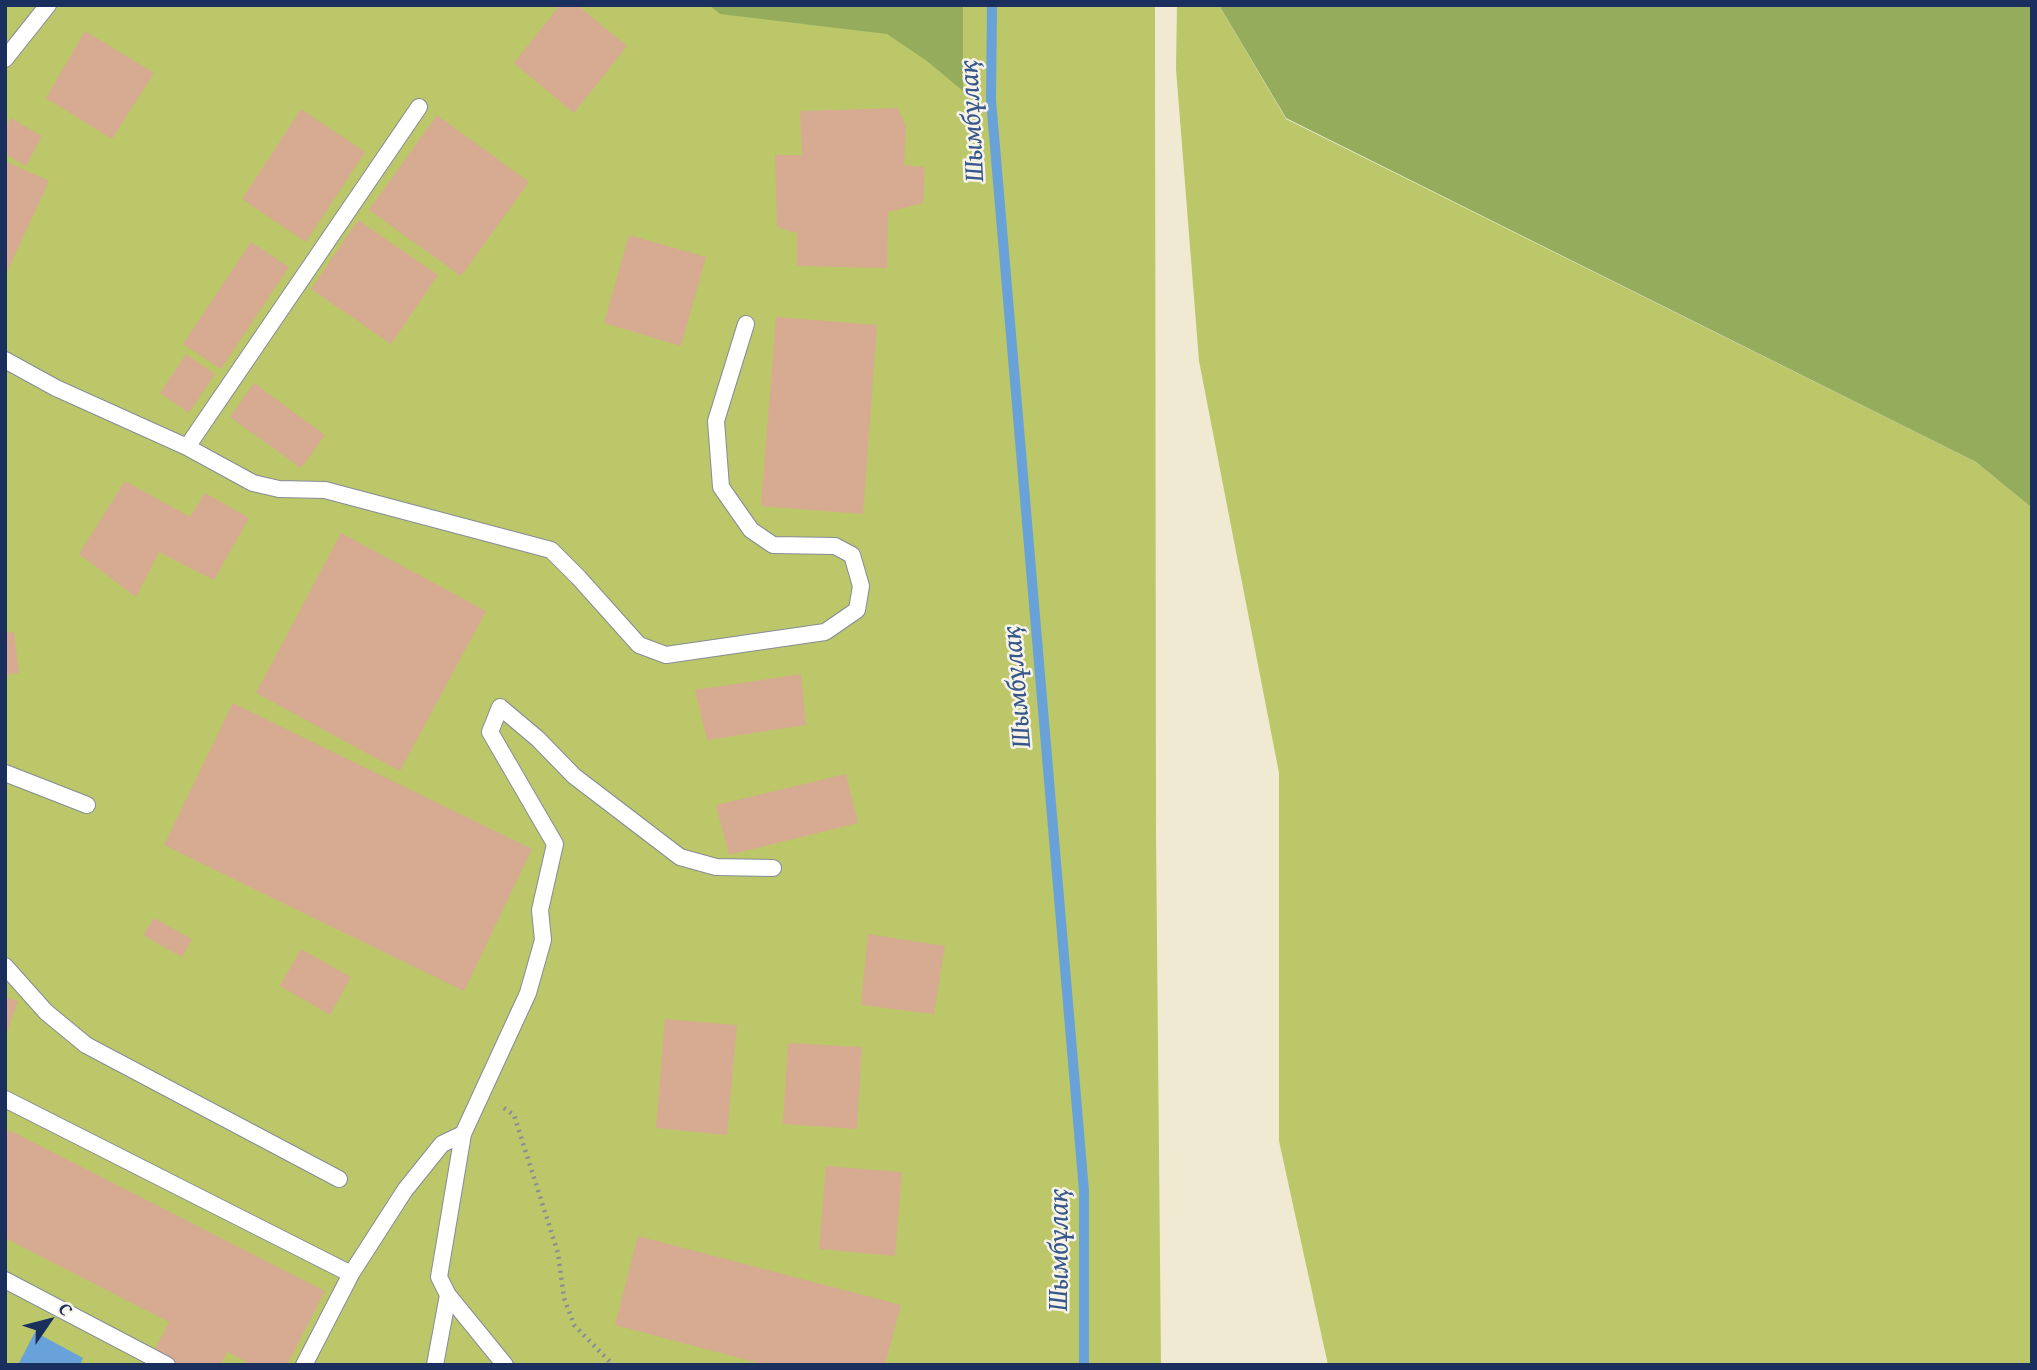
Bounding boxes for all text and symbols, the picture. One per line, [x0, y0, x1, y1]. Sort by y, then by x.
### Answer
water label: Шымбұлақ [953, 59, 993, 183]
water label: Шымбұлақ [996, 624, 1040, 750]
water label: Шымбұлақ [1043, 1189, 1077, 1311]
north arrow [14, 1286, 84, 1356]
text: С [52, 1297, 81, 1321]

